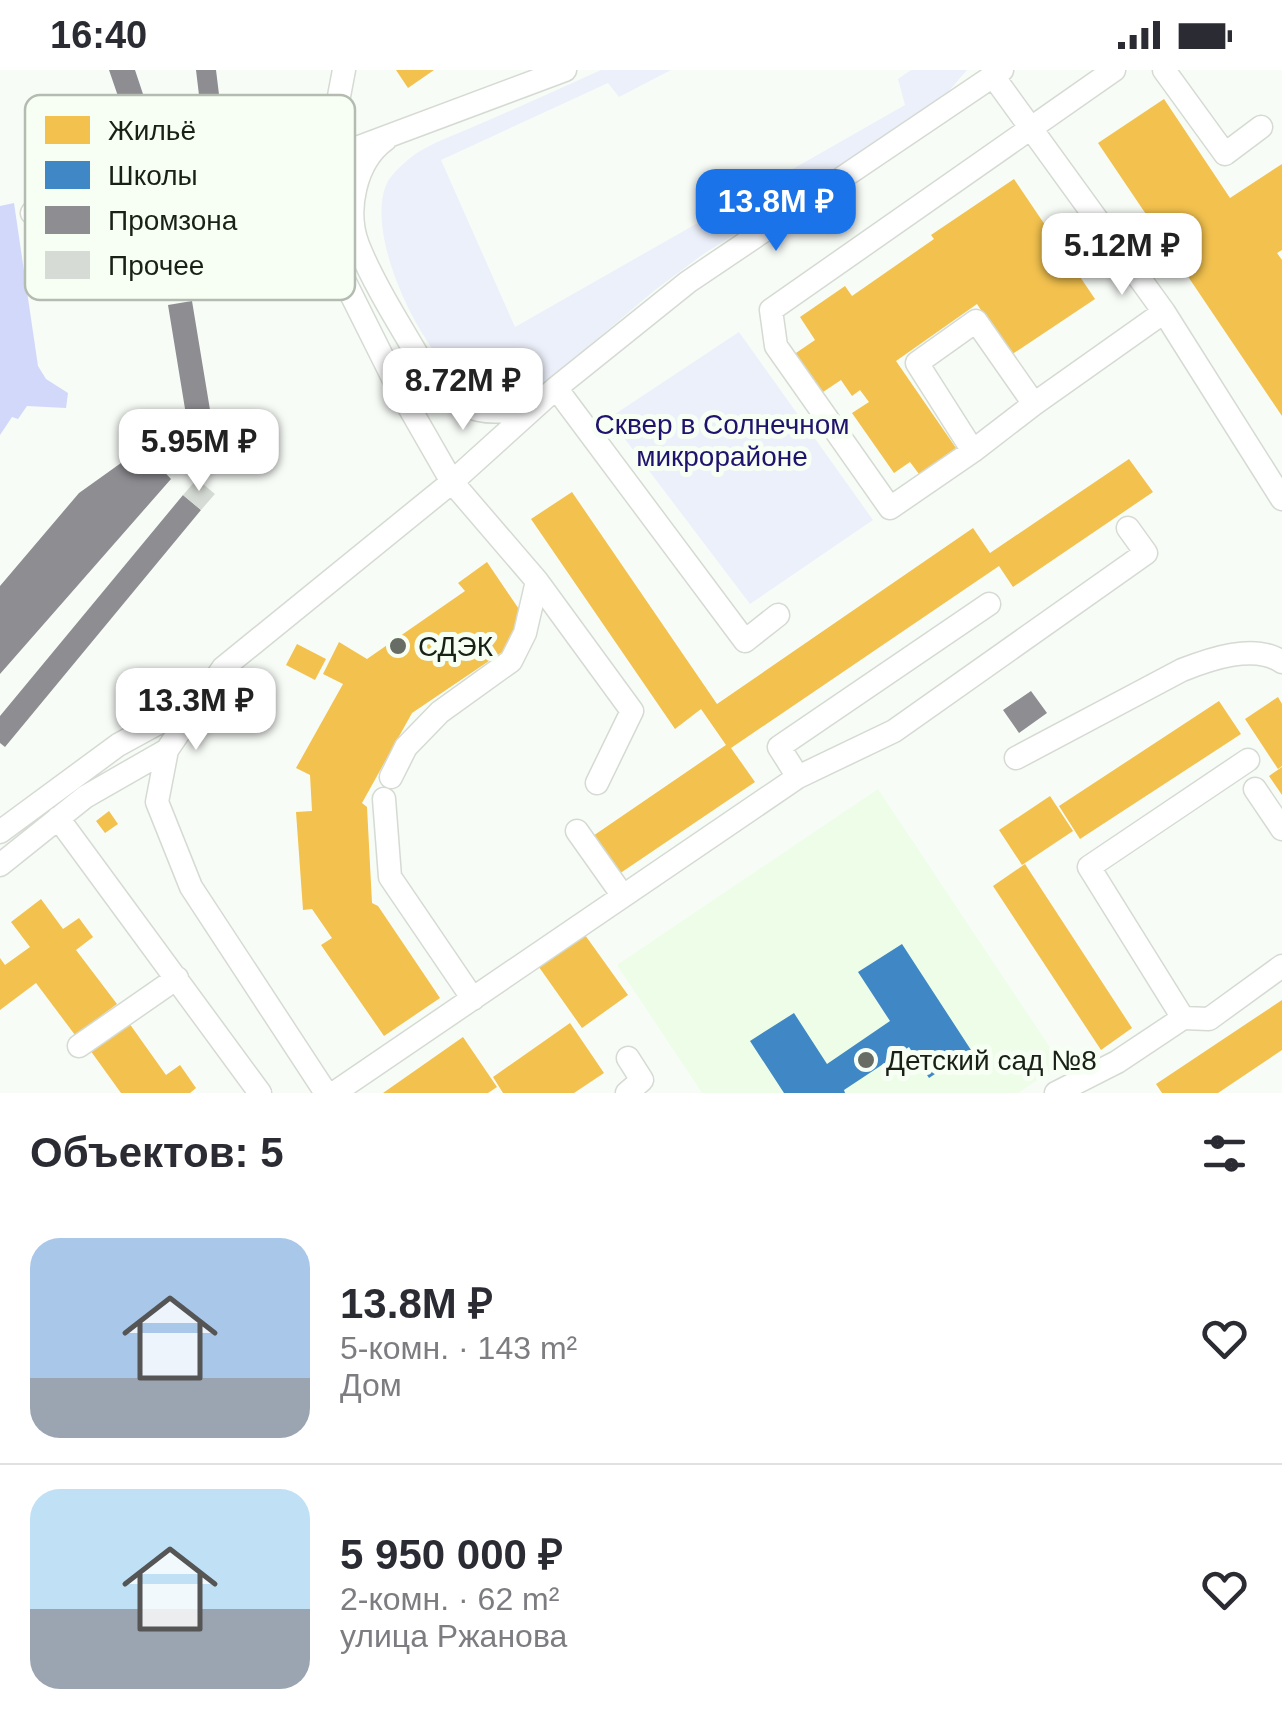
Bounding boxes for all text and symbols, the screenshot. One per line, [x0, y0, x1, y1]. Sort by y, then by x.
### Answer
text: 16:40 [50, 14, 147, 56]
legend [25, 95, 355, 300]
text: Жильё [108, 115, 196, 146]
text: Школы [108, 160, 198, 191]
pin: 13.8M ₽ [684, 169, 868, 254]
text: 13.8M ₽ [718, 183, 834, 219]
text: Промзона [108, 205, 238, 236]
pin: 5.12M ₽ [1030, 213, 1214, 298]
text: 5.12M ₽ [1064, 227, 1180, 263]
text: Прочее [108, 250, 204, 281]
pin: 8.72M ₽ [371, 348, 555, 433]
text: 8.72M ₽ [405, 362, 521, 398]
pin: 5.95M ₽ [107, 409, 291, 494]
park label: Сквер в Солнечном микрорайоне [594, 409, 850, 472]
text: 5.95M ₽ [141, 423, 257, 459]
place label: СДЭК [418, 631, 494, 662]
marker: СДЭК [387, 635, 409, 657]
pin: 13.3M ₽ [104, 668, 288, 753]
text: 13.3M ₽ [138, 682, 254, 718]
place label: Детский сад №8 [886, 1045, 1097, 1076]
marker: Детский сад №8 [855, 1049, 877, 1071]
icon: filters [1197, 1126, 1252, 1181]
text: Объектов: 5 [30, 1129, 284, 1176]
icon: home [110, 1278, 230, 1398]
text: 13.8M ₽ [340, 1280, 493, 1327]
icon: heart [1197, 1311, 1252, 1366]
text: 5-комн. · 143 m² [340, 1330, 577, 1366]
text: Дом [340, 1367, 402, 1403]
icon: home [110, 1529, 230, 1649]
text: 5 950 000 ₽ [340, 1531, 563, 1578]
icon: heart [1197, 1562, 1252, 1617]
text: 2-комн. · 62 m² [340, 1581, 559, 1617]
text: улица Ржанова [340, 1618, 567, 1654]

